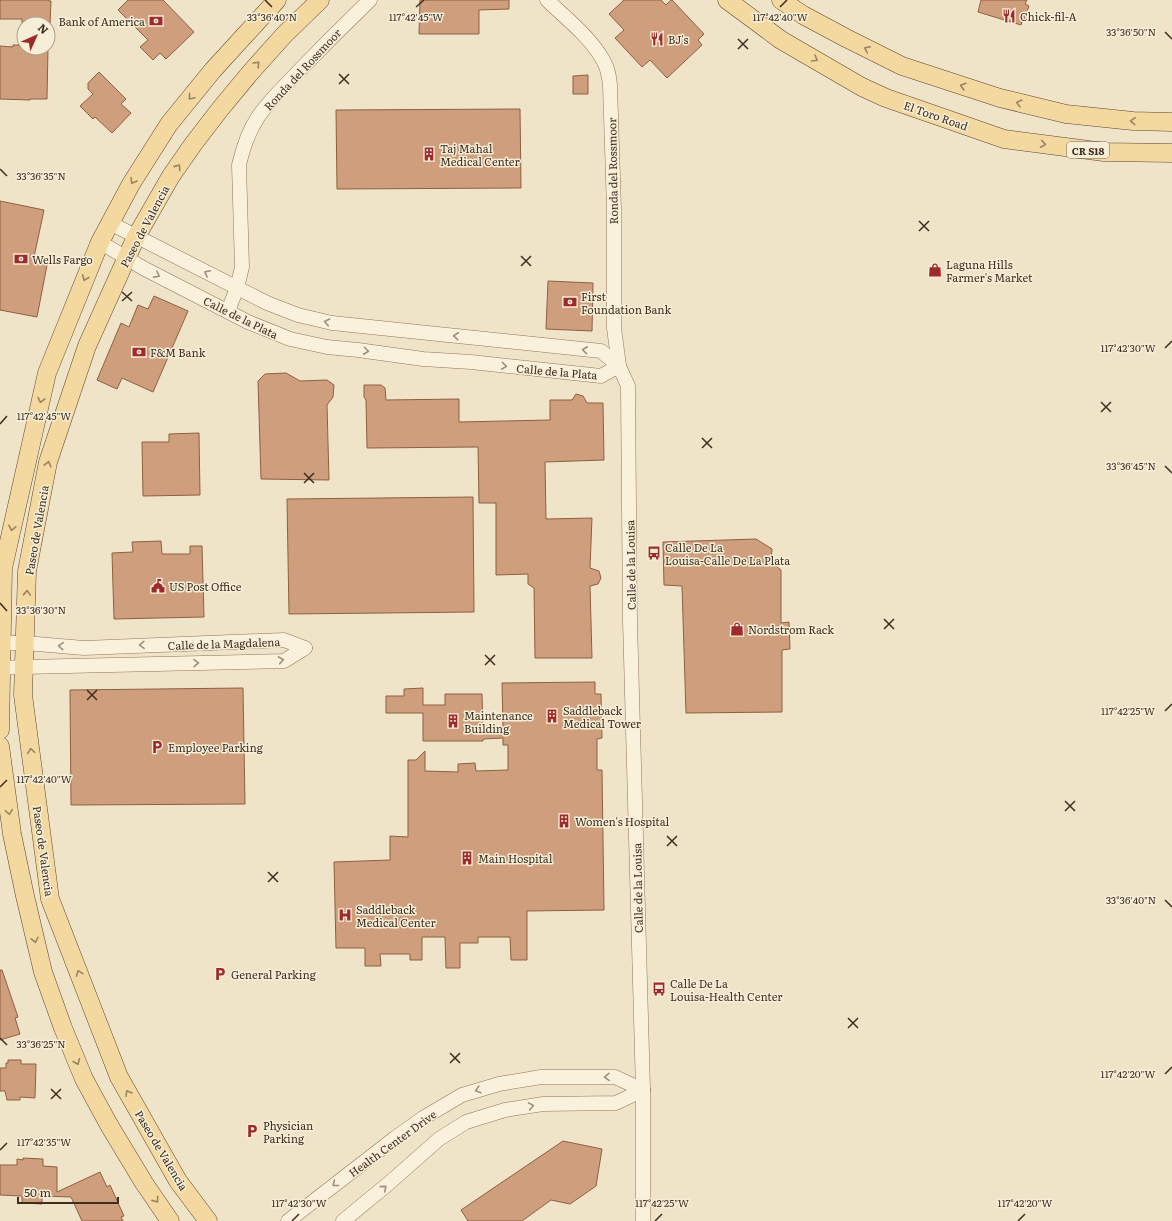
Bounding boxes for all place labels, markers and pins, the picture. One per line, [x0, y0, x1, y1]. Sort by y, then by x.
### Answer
restaurant icon: Chick-fil-A [1001, 8, 1017, 24]
place label: Chick-fil-A [1020, 8, 1077, 24]
place label: Bank of America [58, 13, 145, 29]
bank icon: Bank of America [148, 13, 164, 29]
restaurant icon: BJ's [649, 31, 665, 47]
place label: BJ's [668, 31, 689, 47]
place label: Taj Mahal Medical Center [440, 140, 520, 169]
building icon: Taj Mahal Medical Center [421, 146, 437, 162]
bank icon: Wells Fargo [13, 251, 29, 267]
place label: Wells Fargo [32, 251, 93, 267]
place label: Laguna Hills Farmer's Market [946, 256, 1033, 285]
shop icon: Laguna Hills Farmer's Market [927, 262, 943, 278]
place label: First Foundation Bank [581, 288, 672, 317]
bank icon: First Foundation Bank [562, 294, 578, 310]
bank icon: F&M Bank [131, 344, 147, 360]
place label: F&M Bank [150, 344, 206, 360]
place label: Calle De La Louisa-Calle De La Plata [665, 539, 790, 568]
bus stop icon: Calle De La Louisa-Calle De La Plata [646, 545, 662, 561]
public building icon: US Post Office [150, 578, 166, 594]
place label: US Post Office [169, 578, 242, 594]
shop icon: Nordstrom Rack [729, 621, 745, 637]
place label: Nordstrom Rack [748, 621, 834, 637]
place label: Saddleback Medical Tower [563, 702, 642, 731]
place label: Maintenance Building [464, 707, 533, 736]
building icon: Saddleback Medical Tower [544, 708, 560, 724]
building icon: Maintenance Building [445, 713, 461, 729]
parking icon: Employee Parking [149, 739, 165, 755]
place label: Employee Parking [168, 739, 264, 755]
building icon: Women's Hospital [556, 813, 572, 829]
place label: Women's Hospital [575, 813, 670, 829]
building icon: Main Hospital [459, 850, 475, 866]
place label: Main Hospital [478, 850, 553, 866]
place label: Saddleback Medical Center [356, 901, 436, 930]
hospital icon: Saddleback Medical Center [337, 907, 353, 923]
parking icon: General Parking [212, 966, 228, 982]
place label: General Parking [231, 966, 317, 982]
place label: Calle De La Louisa-Health Center [670, 975, 783, 1004]
bus stop icon: Calle De La Louisa-Health Center [651, 981, 667, 997]
place label: Physician Parking [263, 1117, 313, 1146]
parking icon: Physician Parking [244, 1123, 260, 1139]

